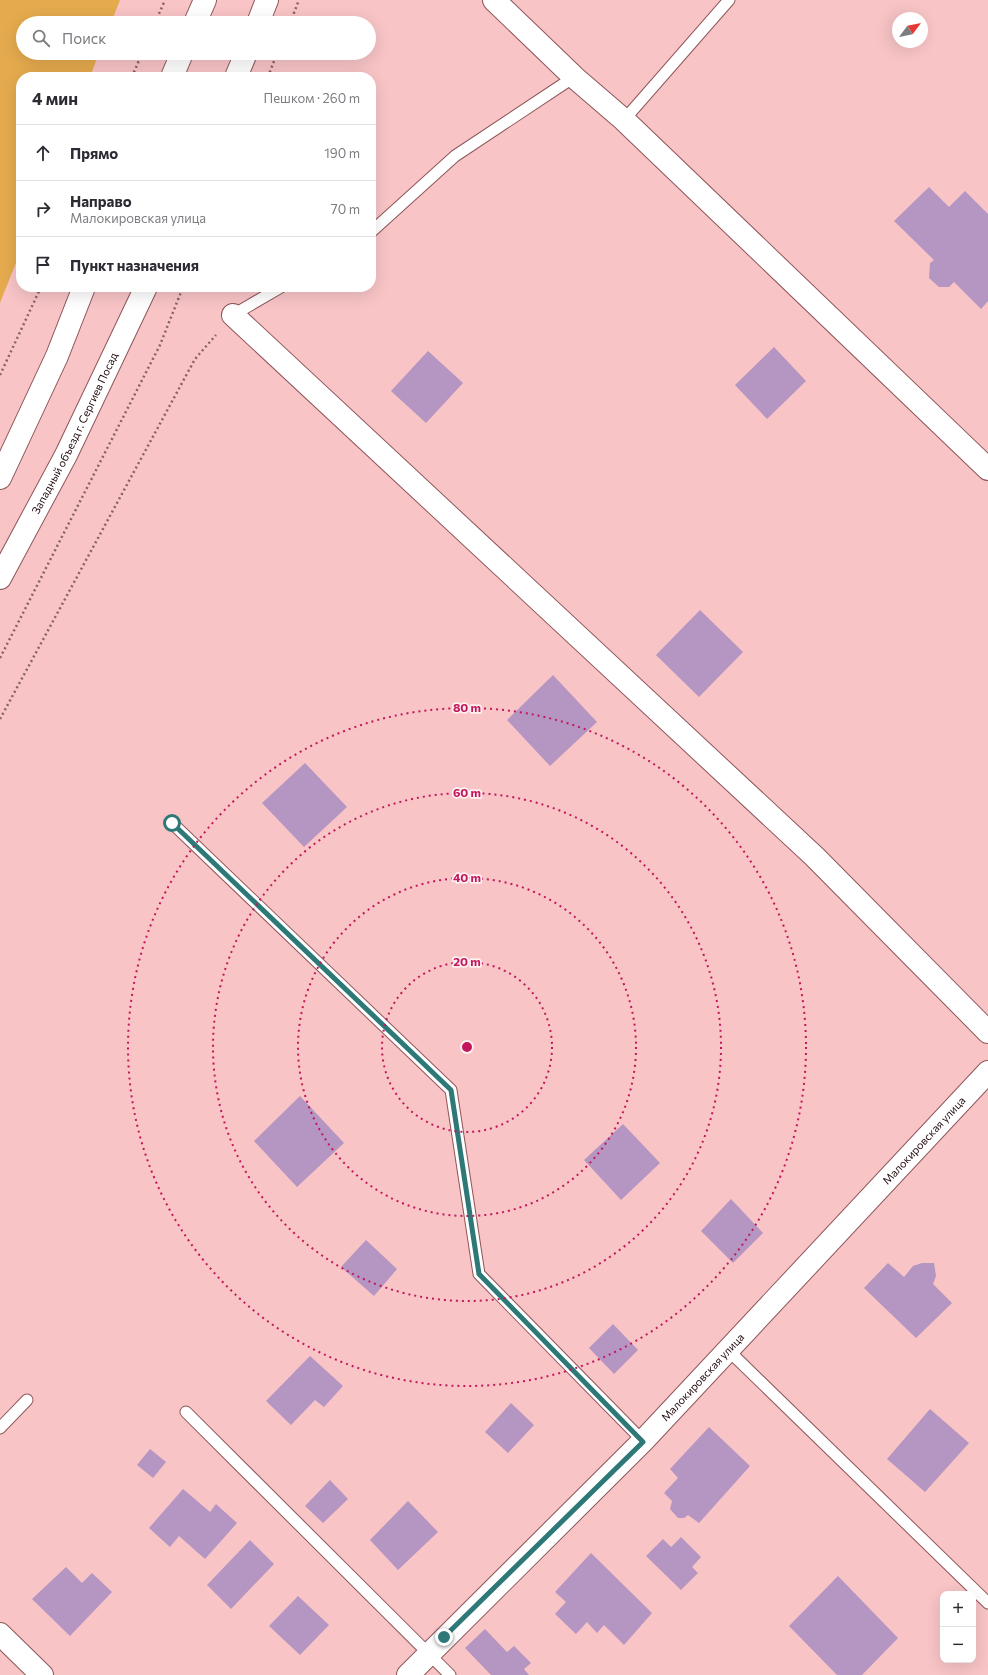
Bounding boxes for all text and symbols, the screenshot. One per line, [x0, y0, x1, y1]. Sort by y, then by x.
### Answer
north arrow [892, 12, 928, 48]
search box [16, 16, 376, 60]
icon: search [30, 27, 52, 49]
text: Поиск [62, 29, 106, 47]
text: 4 мин [32, 88, 78, 109]
text: Пешком · 260 m [264, 90, 360, 106]
icon: ahead [32, 142, 54, 164]
text: Прямо [70, 144, 118, 162]
text: 190 m [324, 145, 360, 161]
text: Направо [70, 192, 132, 210]
icon: right [32, 198, 54, 220]
text: 70 m [331, 201, 360, 217]
text: Малокировская улица [70, 210, 206, 226]
icon: arrive [32, 254, 54, 276]
text: Пункт назначения [70, 256, 199, 274]
street label: Западный объезд г. Сергиев Посад [29, 350, 120, 516]
text: 80 m [453, 700, 481, 714]
text: 60 m [453, 785, 481, 799]
route start [163, 814, 181, 832]
text: 40 m [453, 870, 481, 884]
text: 20 m [453, 954, 481, 968]
centre of rings [460, 1040, 474, 1054]
street label: Малокировская улица [879, 1094, 968, 1187]
street label: Малокировская улица [658, 1330, 746, 1423]
map controls [940, 1591, 976, 1663]
button: + [940, 1591, 976, 1627]
button: − [940, 1627, 976, 1663]
route end [435, 1628, 453, 1646]

